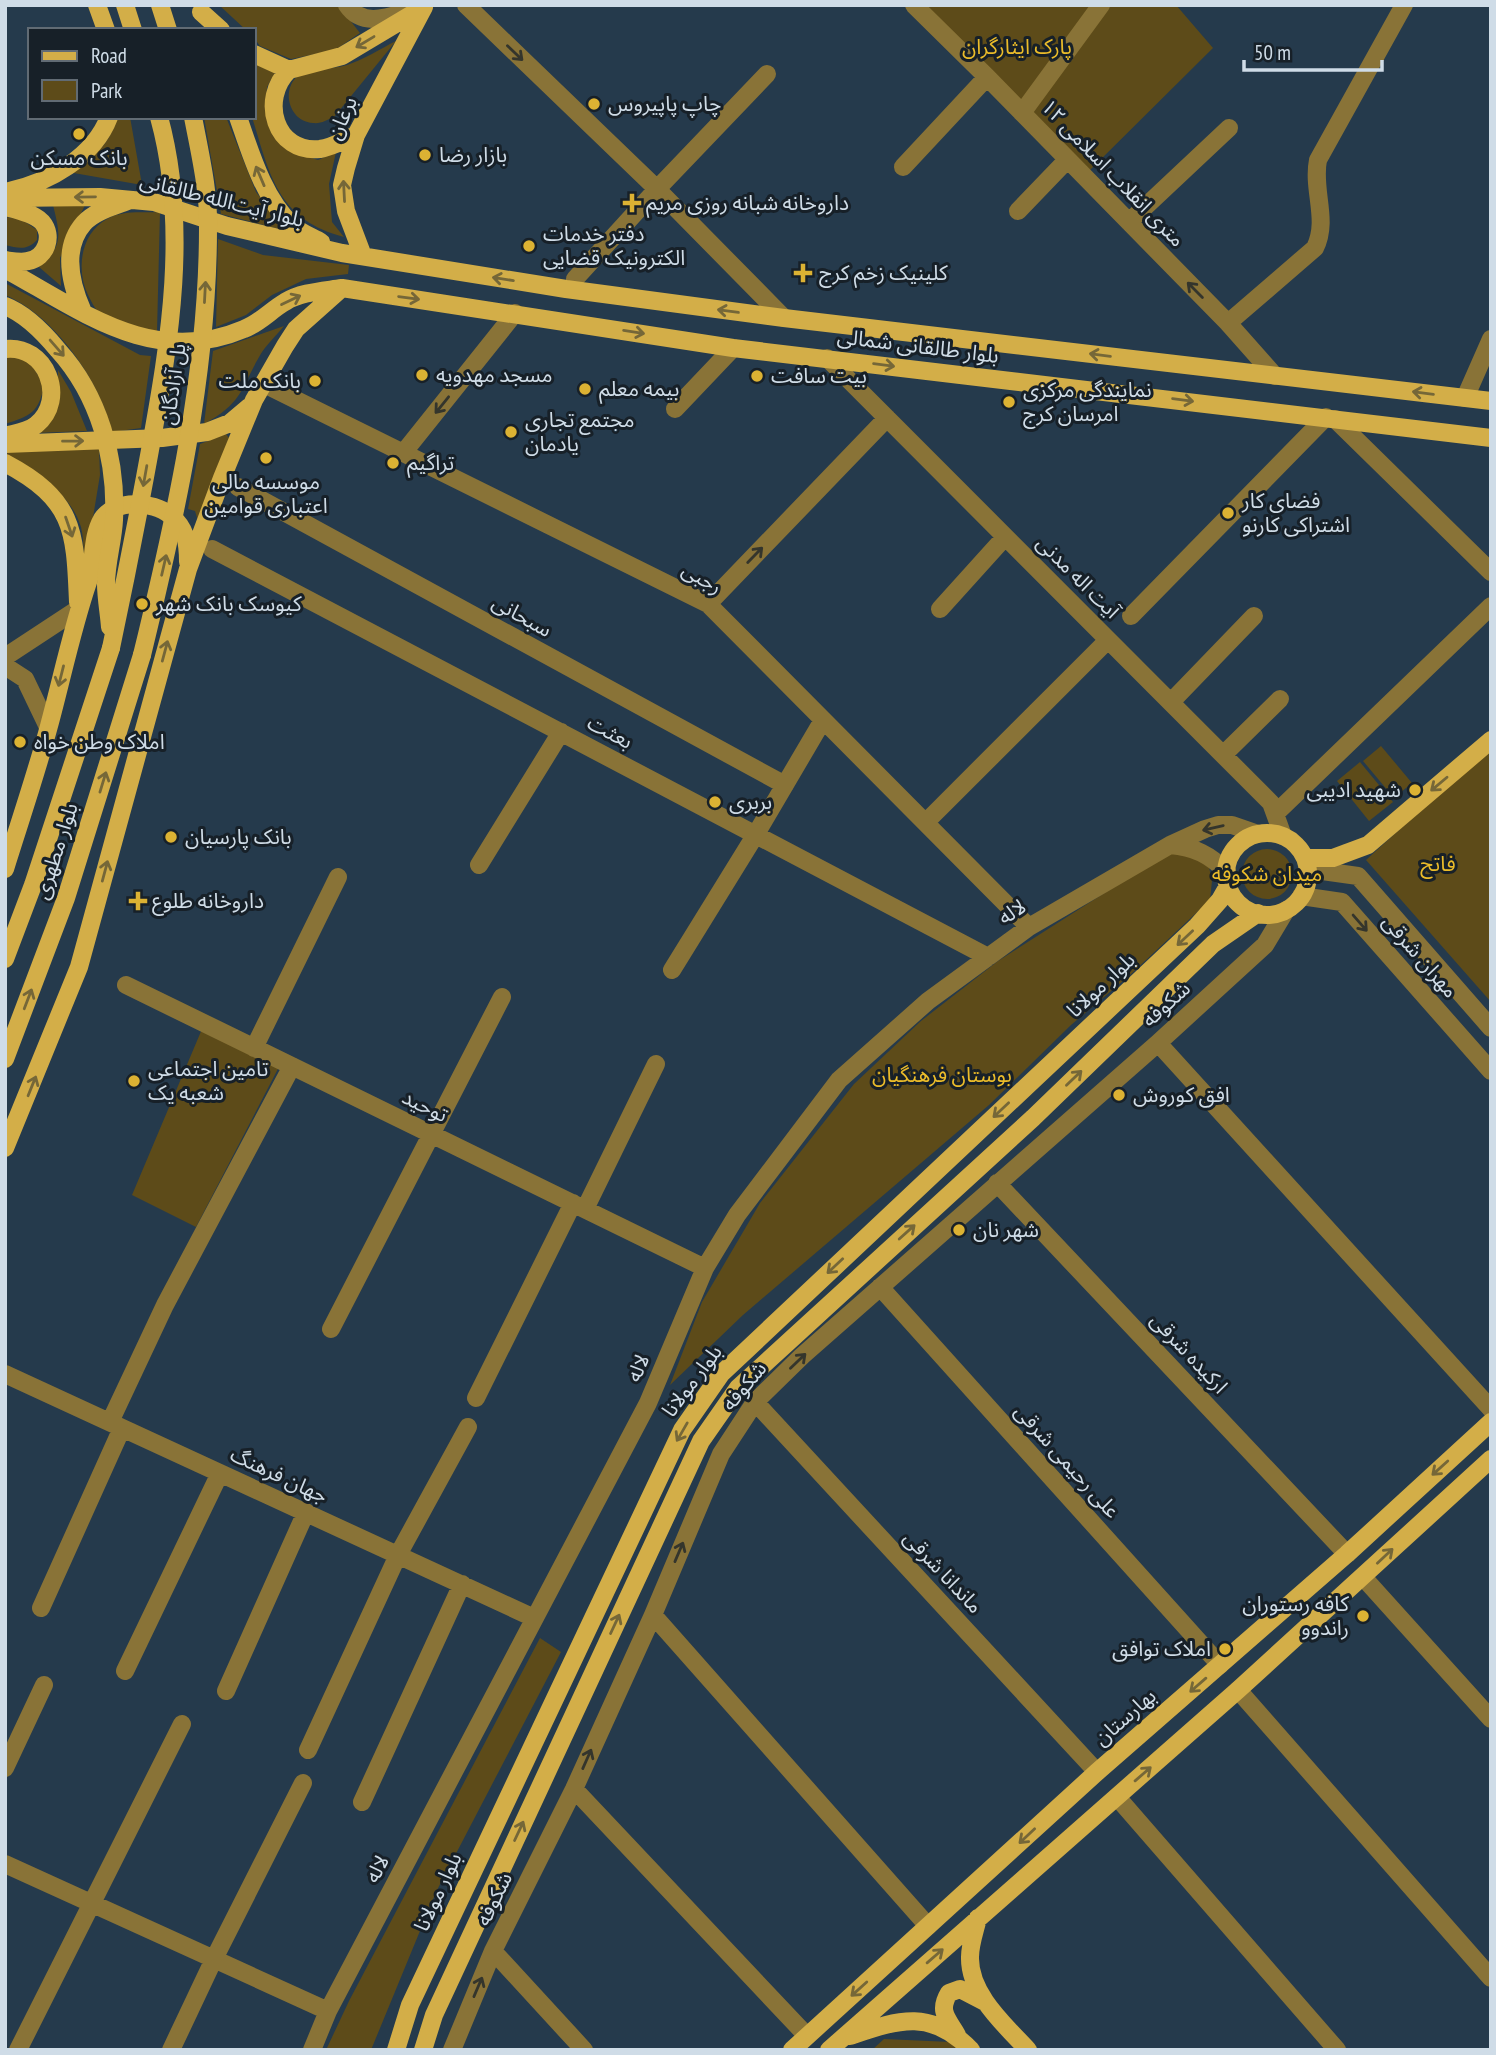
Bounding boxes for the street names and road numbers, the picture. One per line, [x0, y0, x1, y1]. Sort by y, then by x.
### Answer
street label: برغان [320, 92, 363, 144]
street label: ۱۲ متری انقلاب اسلامی [1036, 93, 1191, 252]
street label: بلوار آیت‌الله طالقانی [137, 166, 307, 233]
street label: بلوار طالقانی شمالی [836, 322, 1000, 369]
street label: پل آزادگان [153, 341, 192, 427]
street label: آیت اله مدنی [1031, 529, 1126, 625]
street label: رجبی [677, 555, 727, 600]
street label: سبحانی [488, 588, 557, 643]
street label: بعثت [583, 709, 637, 755]
street label: بلوار مطهری [27, 799, 84, 903]
street label: لاله [993, 893, 1031, 931]
street label: مهران شرقی [1377, 908, 1464, 1003]
street label: بلوار مولانا [1061, 946, 1141, 1023]
street label: شکوفه [1136, 975, 1196, 1033]
street label: توحید [398, 1083, 453, 1128]
street label: ارکیده شرقی [1145, 1306, 1234, 1399]
street label: بلوار مولانا [656, 1339, 728, 1422]
street label: لاله [620, 1350, 655, 1386]
street label: شکوفه [715, 1355, 772, 1416]
street label: علی رحیمی شرقی [1009, 1398, 1126, 1524]
street label: جهان فرهنگ [226, 1440, 332, 1509]
street label: ماندانا شرقی [898, 1524, 989, 1619]
street label: بهارستان [1088, 1682, 1162, 1751]
street label: بلوار مولانا [408, 1848, 468, 1936]
street label: لاله [358, 1850, 395, 1887]
street label: شکوفه [469, 1867, 518, 1930]

